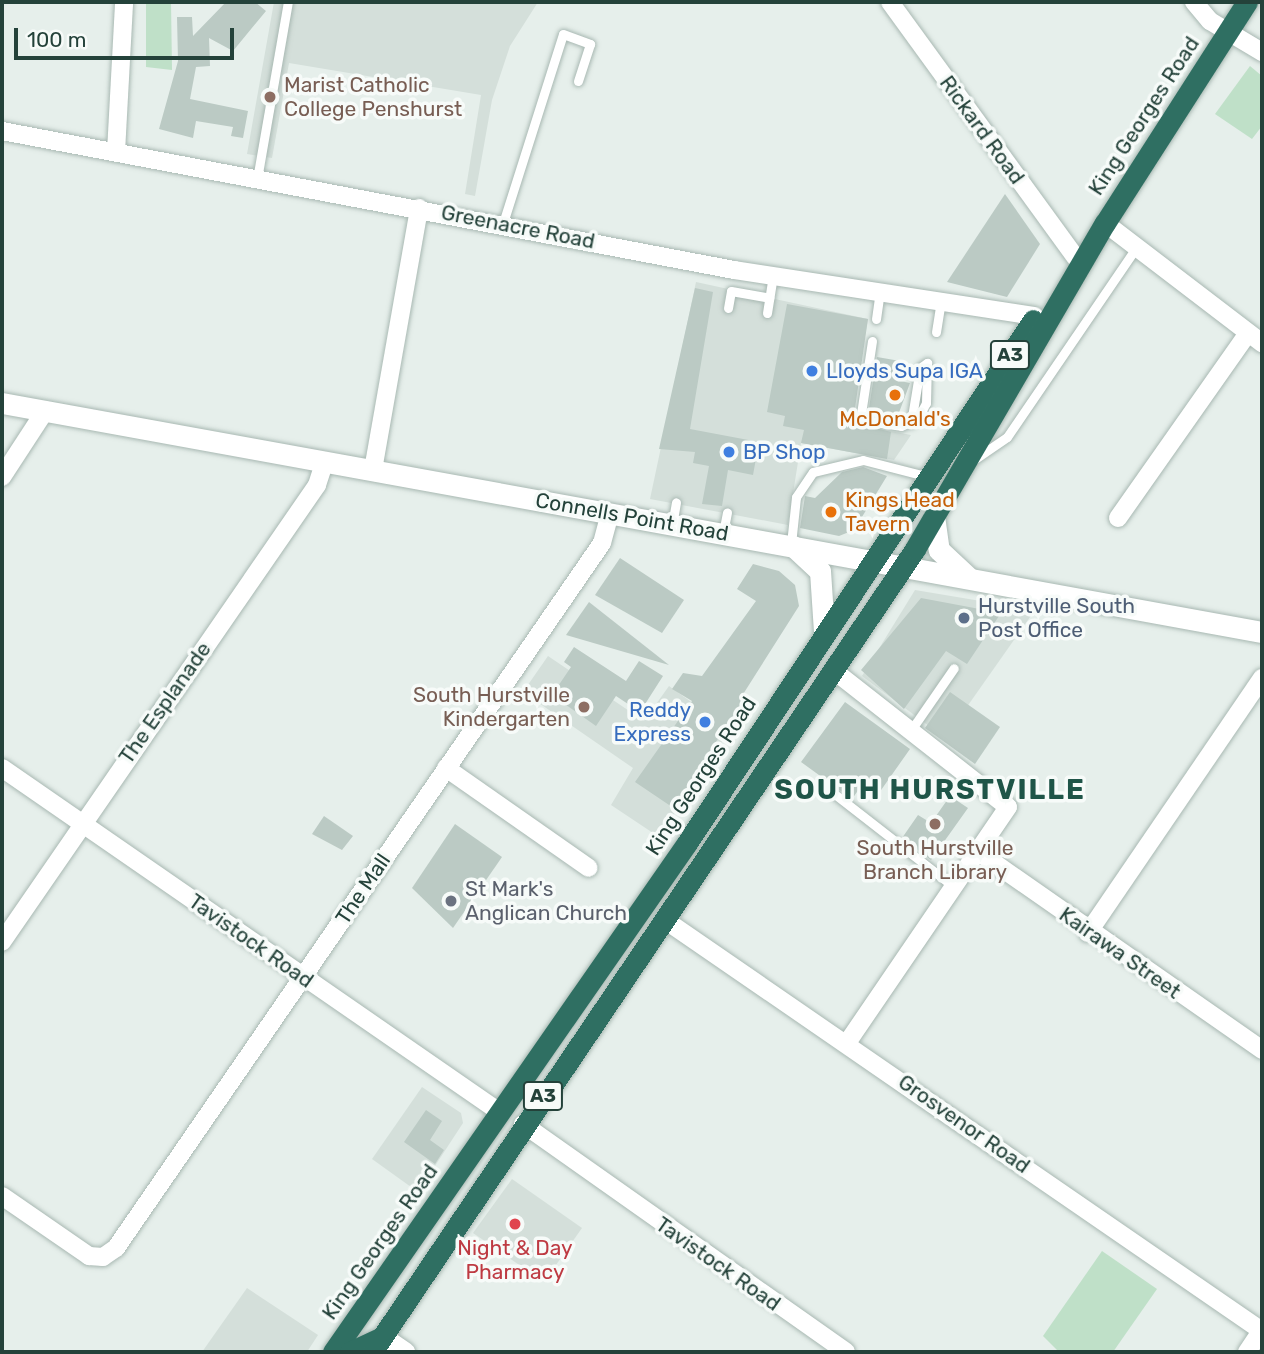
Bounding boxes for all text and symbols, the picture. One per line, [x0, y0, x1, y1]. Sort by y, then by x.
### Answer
scale bar [18, 14, 238, 58]
text: 100 m [27, 27, 86, 52]
street label: King Georges Road [1083, 32, 1205, 200]
street label: Rickard Road [934, 71, 1030, 189]
place label: Marist Catholic College Penshurst [284, 72, 462, 122]
marker: Marist Catholic College Penshurst [262, 89, 278, 105]
street label: Greenacre Road [439, 200, 597, 254]
road number: A3 [989, 340, 1031, 370]
place label: Lloyds Supa IGA [826, 358, 983, 384]
marker: Lloyds Supa IGA [804, 363, 820, 379]
marker: McDonald's [887, 387, 903, 403]
place label: McDonald's [839, 406, 951, 432]
place label: BP Shop [743, 439, 826, 465]
marker: BP Shop [721, 444, 737, 460]
place label: Kings Head Tavern [845, 487, 955, 537]
street label: Connells Point Road [534, 488, 730, 546]
marker: Kings Head Tavern [823, 504, 839, 520]
place label: Hurstville South Post Office [978, 593, 1135, 643]
marker: Hurstville South Post Office [956, 610, 972, 626]
street label: The Esplanade [114, 637, 216, 769]
place label: South Hurstville Kindergarten [413, 682, 570, 732]
street label: King Georges Road [640, 692, 762, 860]
place label: Reddy Express [613, 697, 691, 747]
marker: South Hurstville Kindergarten [576, 699, 592, 715]
marker: Reddy Express [697, 714, 713, 730]
district label: SOUTH HURSTVILLE [776, 773, 1084, 807]
marker: South Hurstville Branch Library [927, 816, 943, 832]
place label: South Hurstville Branch Library [856, 835, 1014, 885]
street label: The Mall [330, 849, 396, 929]
place label: St Mark's Anglican Church [465, 876, 627, 926]
street label: Tavistock Road [184, 889, 318, 993]
marker: St Mark's Anglican Church [443, 893, 459, 909]
street label: Kairawa Street [1054, 902, 1186, 1004]
street label: Grosvenor Road [893, 1069, 1035, 1179]
road number: A3 [522, 1080, 564, 1112]
street label: King Georges Road [317, 1159, 443, 1325]
street label: Tavistock Road [651, 1212, 785, 1316]
marker: Night & Day Pharmacy [507, 1216, 523, 1232]
place label: Night & Day Pharmacy [457, 1235, 573, 1285]

